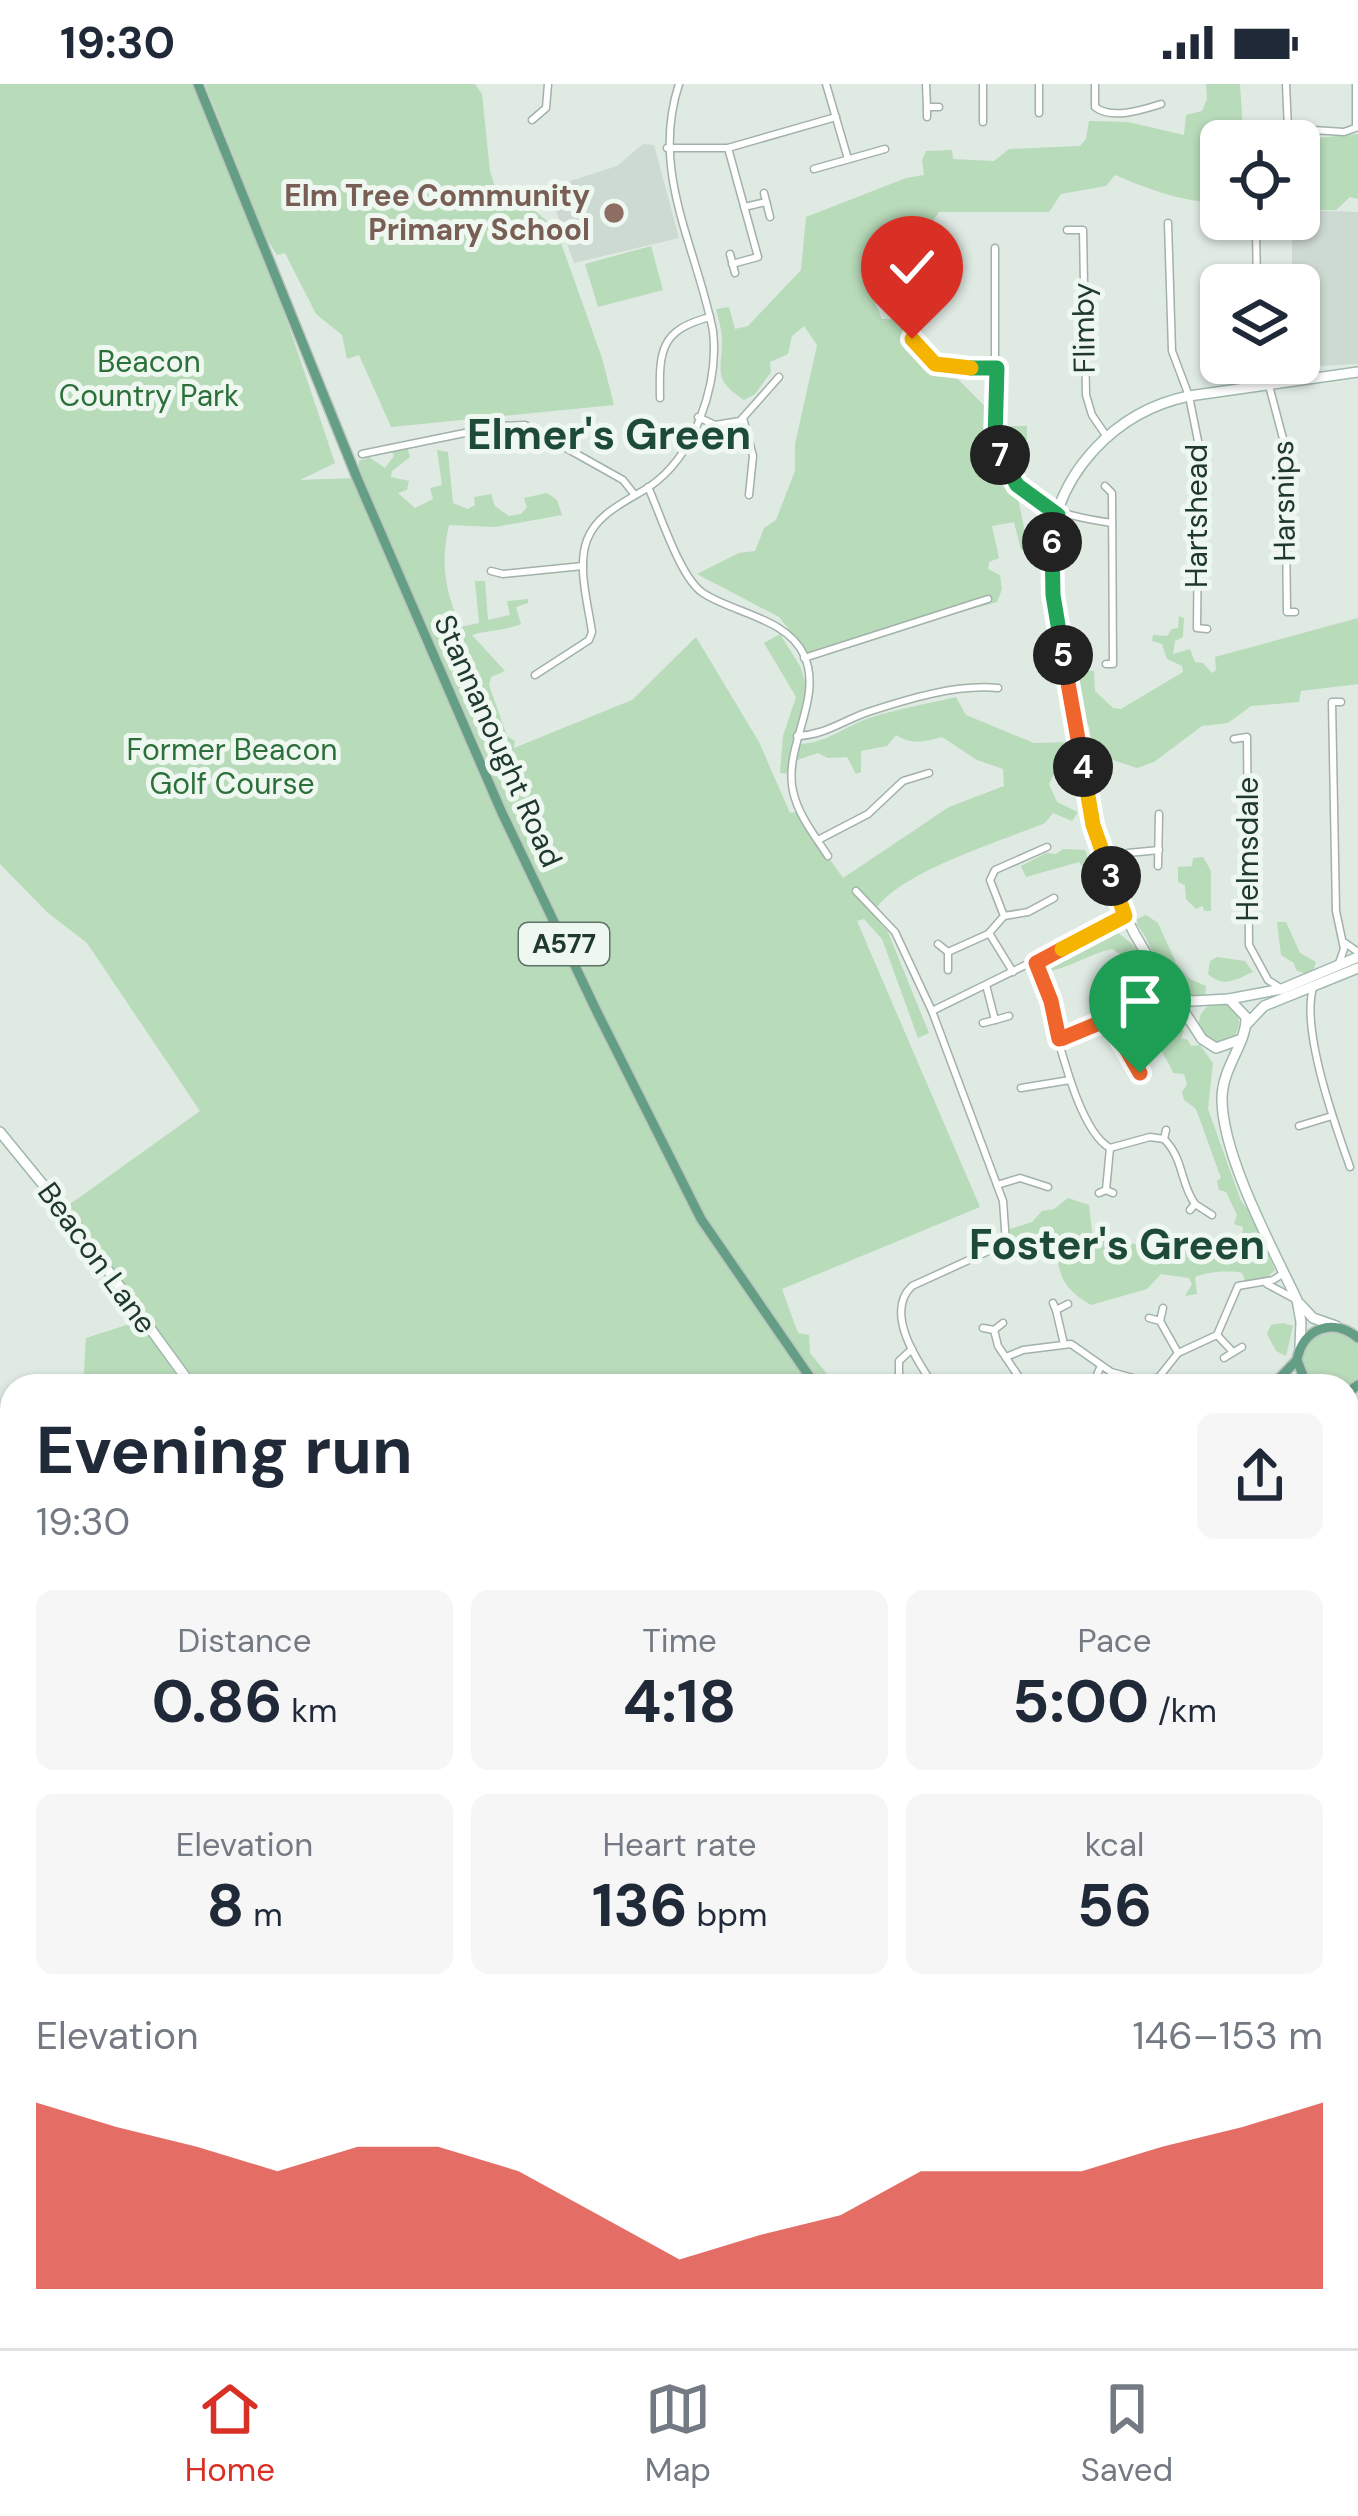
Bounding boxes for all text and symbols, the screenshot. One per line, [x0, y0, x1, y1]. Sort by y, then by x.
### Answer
text: 19:30 [60, 13, 175, 72]
map controls [1200, 120, 1320, 384]
button: locate [1200, 120, 1320, 240]
place label: Elm Tree Community Primary School [284, 176, 590, 249]
marker: Elm Tree Community Primary School [601, 200, 627, 226]
pin [861, 216, 963, 339]
icon: check [879, 234, 945, 300]
button: layers [1200, 264, 1320, 384]
street label: Flimby [1063, 282, 1104, 374]
park label: Beacon Country Park [59, 342, 239, 415]
district label: Elmer's Green [467, 407, 751, 462]
pin: 7 [970, 425, 1030, 485]
text: 7 [991, 433, 1009, 476]
street label: Harsnips [1263, 440, 1304, 562]
street label: Hartshead [1177, 444, 1216, 588]
pin: 6 [1022, 512, 1082, 572]
text: 6 [1042, 520, 1062, 563]
street label: Stannanought Road [425, 609, 572, 873]
pin: 5 [1033, 625, 1093, 685]
text: 5 [1053, 633, 1073, 676]
park label: Former Beacon Golf Course [127, 730, 337, 803]
pin: 4 [1053, 737, 1113, 797]
text: 4 [1072, 745, 1094, 788]
street label: Helmsdale [1228, 777, 1267, 921]
pin: 3 [1081, 846, 1141, 906]
text: 3 [1101, 854, 1121, 897]
road number: A577 [519, 923, 609, 965]
pin [1089, 950, 1191, 1073]
icon: arrive [1107, 968, 1173, 1034]
street label: Beacon Lane [29, 1174, 165, 1341]
district label: Foster's Green [969, 1217, 1265, 1272]
text: Evening run [36, 1408, 413, 1493]
button: share [1197, 1413, 1323, 1539]
text: 19:30 [36, 1496, 130, 1547]
text: Distance [178, 1619, 311, 1662]
text: Time [642, 1619, 717, 1662]
text: Pace [1078, 1619, 1151, 1662]
text: 0.86 [152, 1662, 283, 1741]
text: 4:18 [622, 1662, 737, 1741]
text: 5:00 [1012, 1662, 1149, 1741]
text: km [283, 1689, 337, 1732]
text: /km [1149, 1689, 1217, 1732]
text: Elevation [176, 1823, 313, 1866]
text: Heart rate [602, 1823, 757, 1866]
text: kcal [1085, 1823, 1144, 1866]
text: 8 [206, 1866, 244, 1945]
text: 136 [592, 1866, 688, 1945]
text: 56 [1077, 1866, 1152, 1945]
text: m [244, 1893, 283, 1936]
text: bpm [688, 1893, 767, 1936]
text: Elevation [36, 2010, 199, 2061]
text: 146–153 m [1132, 2010, 1323, 2061]
tab: Home [185, 2376, 275, 2491]
tab: Map [645, 2376, 711, 2491]
tab: Saved [1081, 2376, 1173, 2491]

